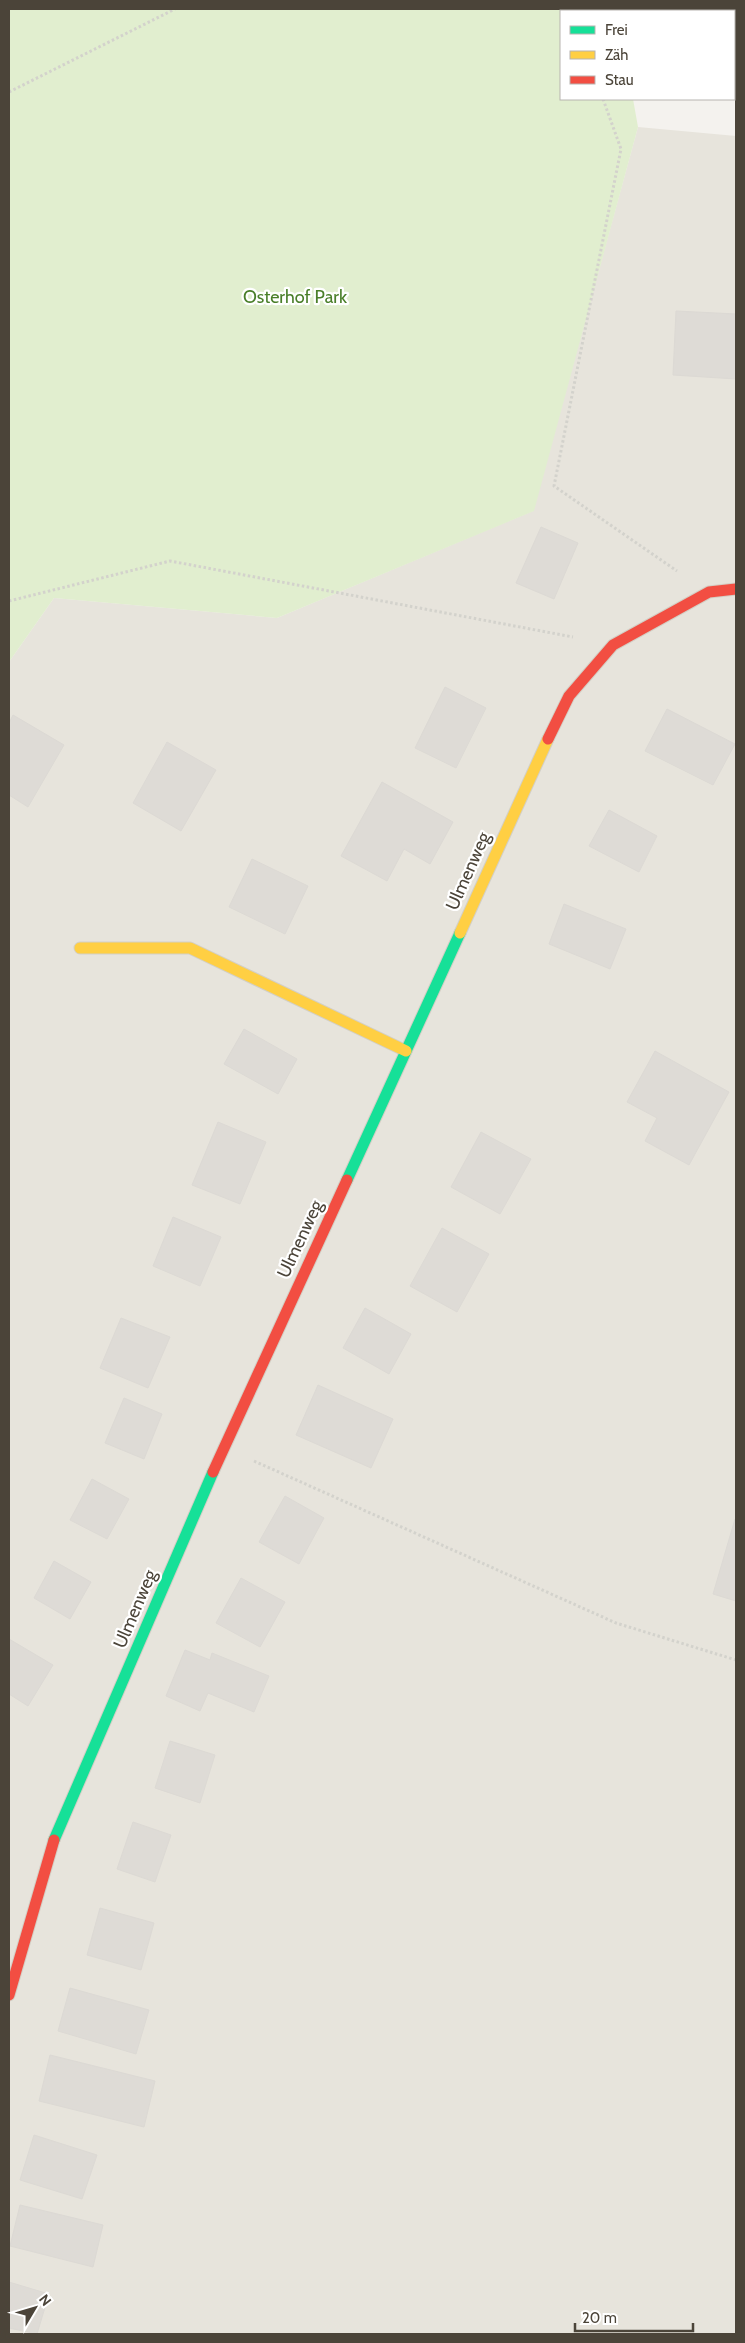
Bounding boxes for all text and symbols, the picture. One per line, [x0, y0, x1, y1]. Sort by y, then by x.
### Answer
legend [560, 10, 735, 100]
text: Frei [605, 21, 628, 39]
text: Zäh [605, 46, 628, 64]
text: Stau [605, 71, 634, 89]
park label: Osterhof Park [243, 286, 348, 308]
street label: Ulmenweg [441, 828, 495, 913]
street label: Ulmenweg [272, 1196, 328, 1281]
street label: Ulmenweg [109, 1565, 162, 1652]
north arrow [10, 2283, 60, 2333]
text: N [35, 2291, 55, 2309]
scale bar [575, 2300, 692, 2332]
text: 20 m [582, 2309, 617, 2327]

